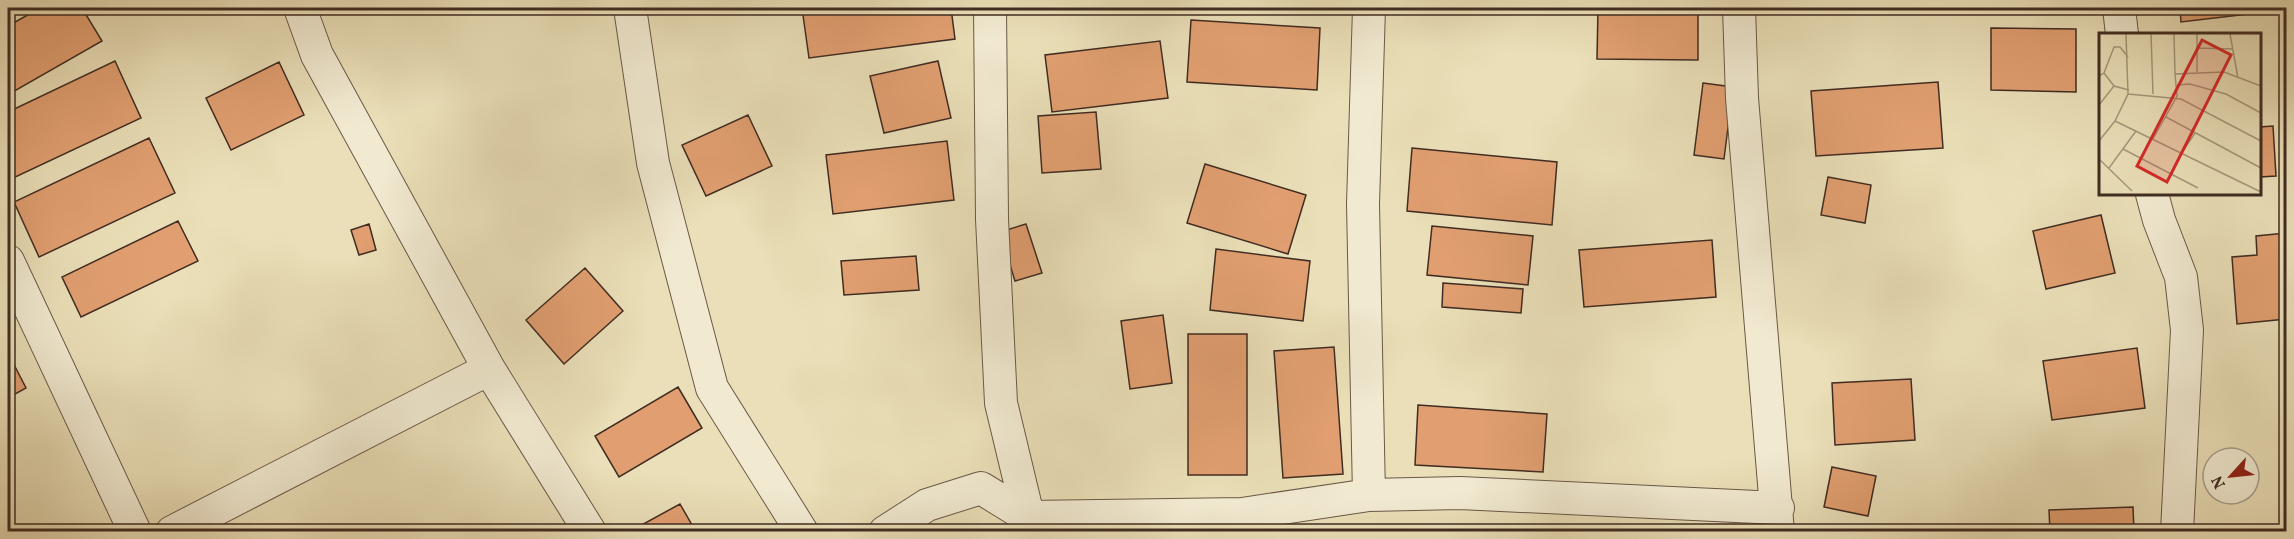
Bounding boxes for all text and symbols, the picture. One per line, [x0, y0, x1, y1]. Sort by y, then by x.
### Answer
inset map [2099, 33, 2261, 195]
north arrow [2201, 446, 2261, 506]
text: N [2207, 471, 2232, 492]

